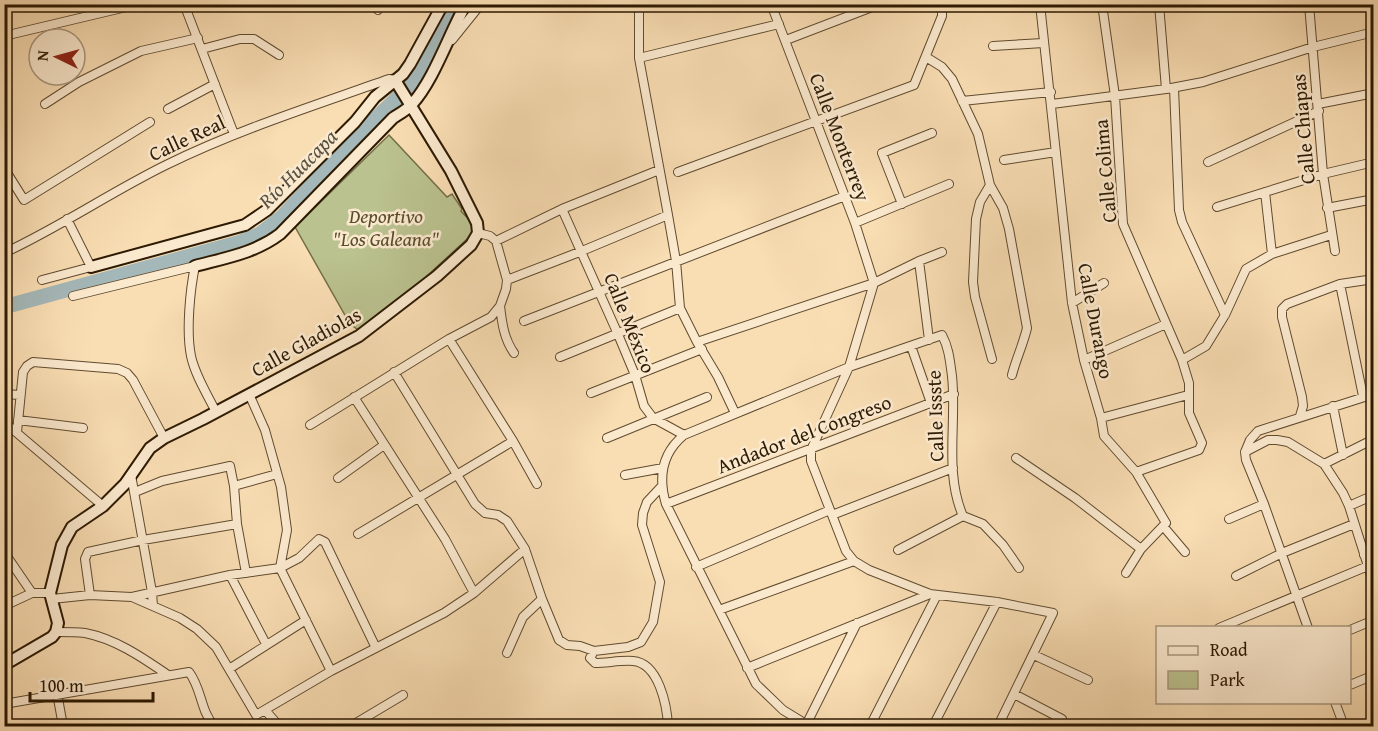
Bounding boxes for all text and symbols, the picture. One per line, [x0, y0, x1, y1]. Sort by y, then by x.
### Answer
north arrow [27, 27, 87, 87]
text: N [30, 49, 55, 62]
street label: Calle Monterrey [803, 69, 878, 205]
street label: Calle Chiapas [1283, 73, 1322, 185]
street label: Calle Real [144, 107, 230, 168]
street label: Calle Colima [1086, 118, 1123, 224]
water label: Río Huacapa [250, 122, 345, 216]
park label: Deportivo "Los Galeana" [333, 201, 439, 253]
street label: Calle Durango [1071, 261, 1122, 381]
street label: Calle México [597, 268, 664, 377]
street label: Calle Gladiolas [246, 299, 366, 384]
street label: Calle Issste [918, 370, 951, 462]
street label: Andador del Congreso [712, 387, 895, 480]
legend [1156, 626, 1351, 704]
text: Road [1210, 636, 1248, 663]
scale bar [30, 665, 153, 703]
text: Park [1210, 666, 1246, 693]
text: 100 m [39, 672, 84, 699]

